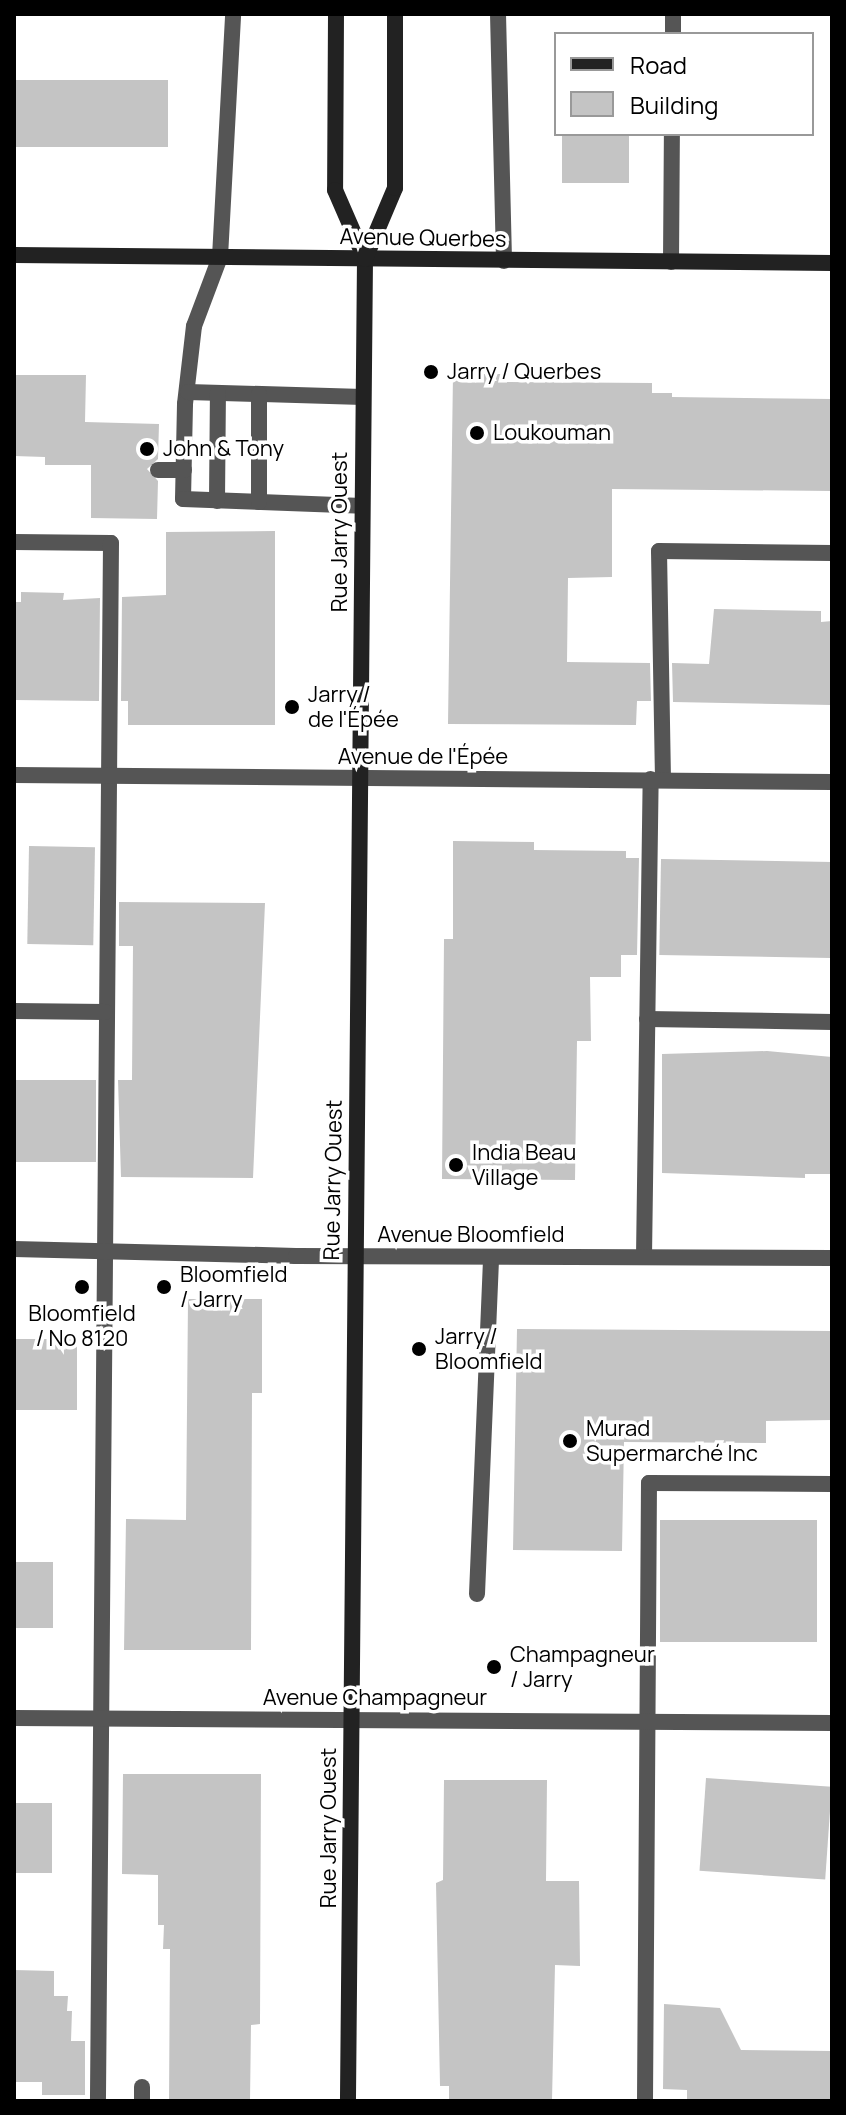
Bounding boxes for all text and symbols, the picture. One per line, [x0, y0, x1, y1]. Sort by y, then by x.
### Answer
legend [554, 32, 814, 136]
text: Road [630, 48, 687, 81]
text: Building [630, 88, 718, 121]
street label: Avenue Querbes [339, 223, 507, 253]
place label: Jarry / Querbes [447, 359, 601, 385]
marker: Jarry / Querbes [422, 363, 440, 381]
place label: Loukouman [493, 420, 611, 446]
marker: Loukouman [468, 424, 486, 442]
place label: John & Tony [163, 436, 284, 462]
marker: John & Tony [138, 440, 156, 458]
street label: Rue Jarry Ouest [327, 452, 353, 612]
place label: Jarry / de l'Épée [308, 681, 399, 732]
marker: Jarry / de l'Épée [283, 698, 301, 716]
street label: Avenue de l'Épée [338, 744, 508, 770]
street label: Rue Jarry Ouest [318, 1100, 348, 1260]
place label: India Beau Village [472, 1139, 576, 1190]
marker: India Beau Village [447, 1156, 465, 1174]
street label: Avenue Bloomfield [377, 1222, 565, 1248]
place label: Bloomfield / Jarry [180, 1261, 288, 1312]
marker: Bloomfield / No 8120 [73, 1278, 91, 1296]
marker: Bloomfield / Jarry [155, 1278, 173, 1296]
place label: Bloomfield / No 8120 [28, 1300, 136, 1352]
place label: Jarry / Bloomfield [435, 1323, 543, 1374]
marker: Jarry / Bloomfield [410, 1340, 428, 1358]
place label: Murad Supermarché Inc [586, 1415, 758, 1466]
marker: Murad Supermarché Inc [561, 1432, 579, 1450]
place label: Champagneur / Jarry [510, 1641, 655, 1692]
marker: Champagneur / Jarry [485, 1658, 503, 1676]
street label: Avenue Champagneur [263, 1685, 487, 1711]
street label: Rue Jarry Ouest [316, 1748, 342, 1908]

